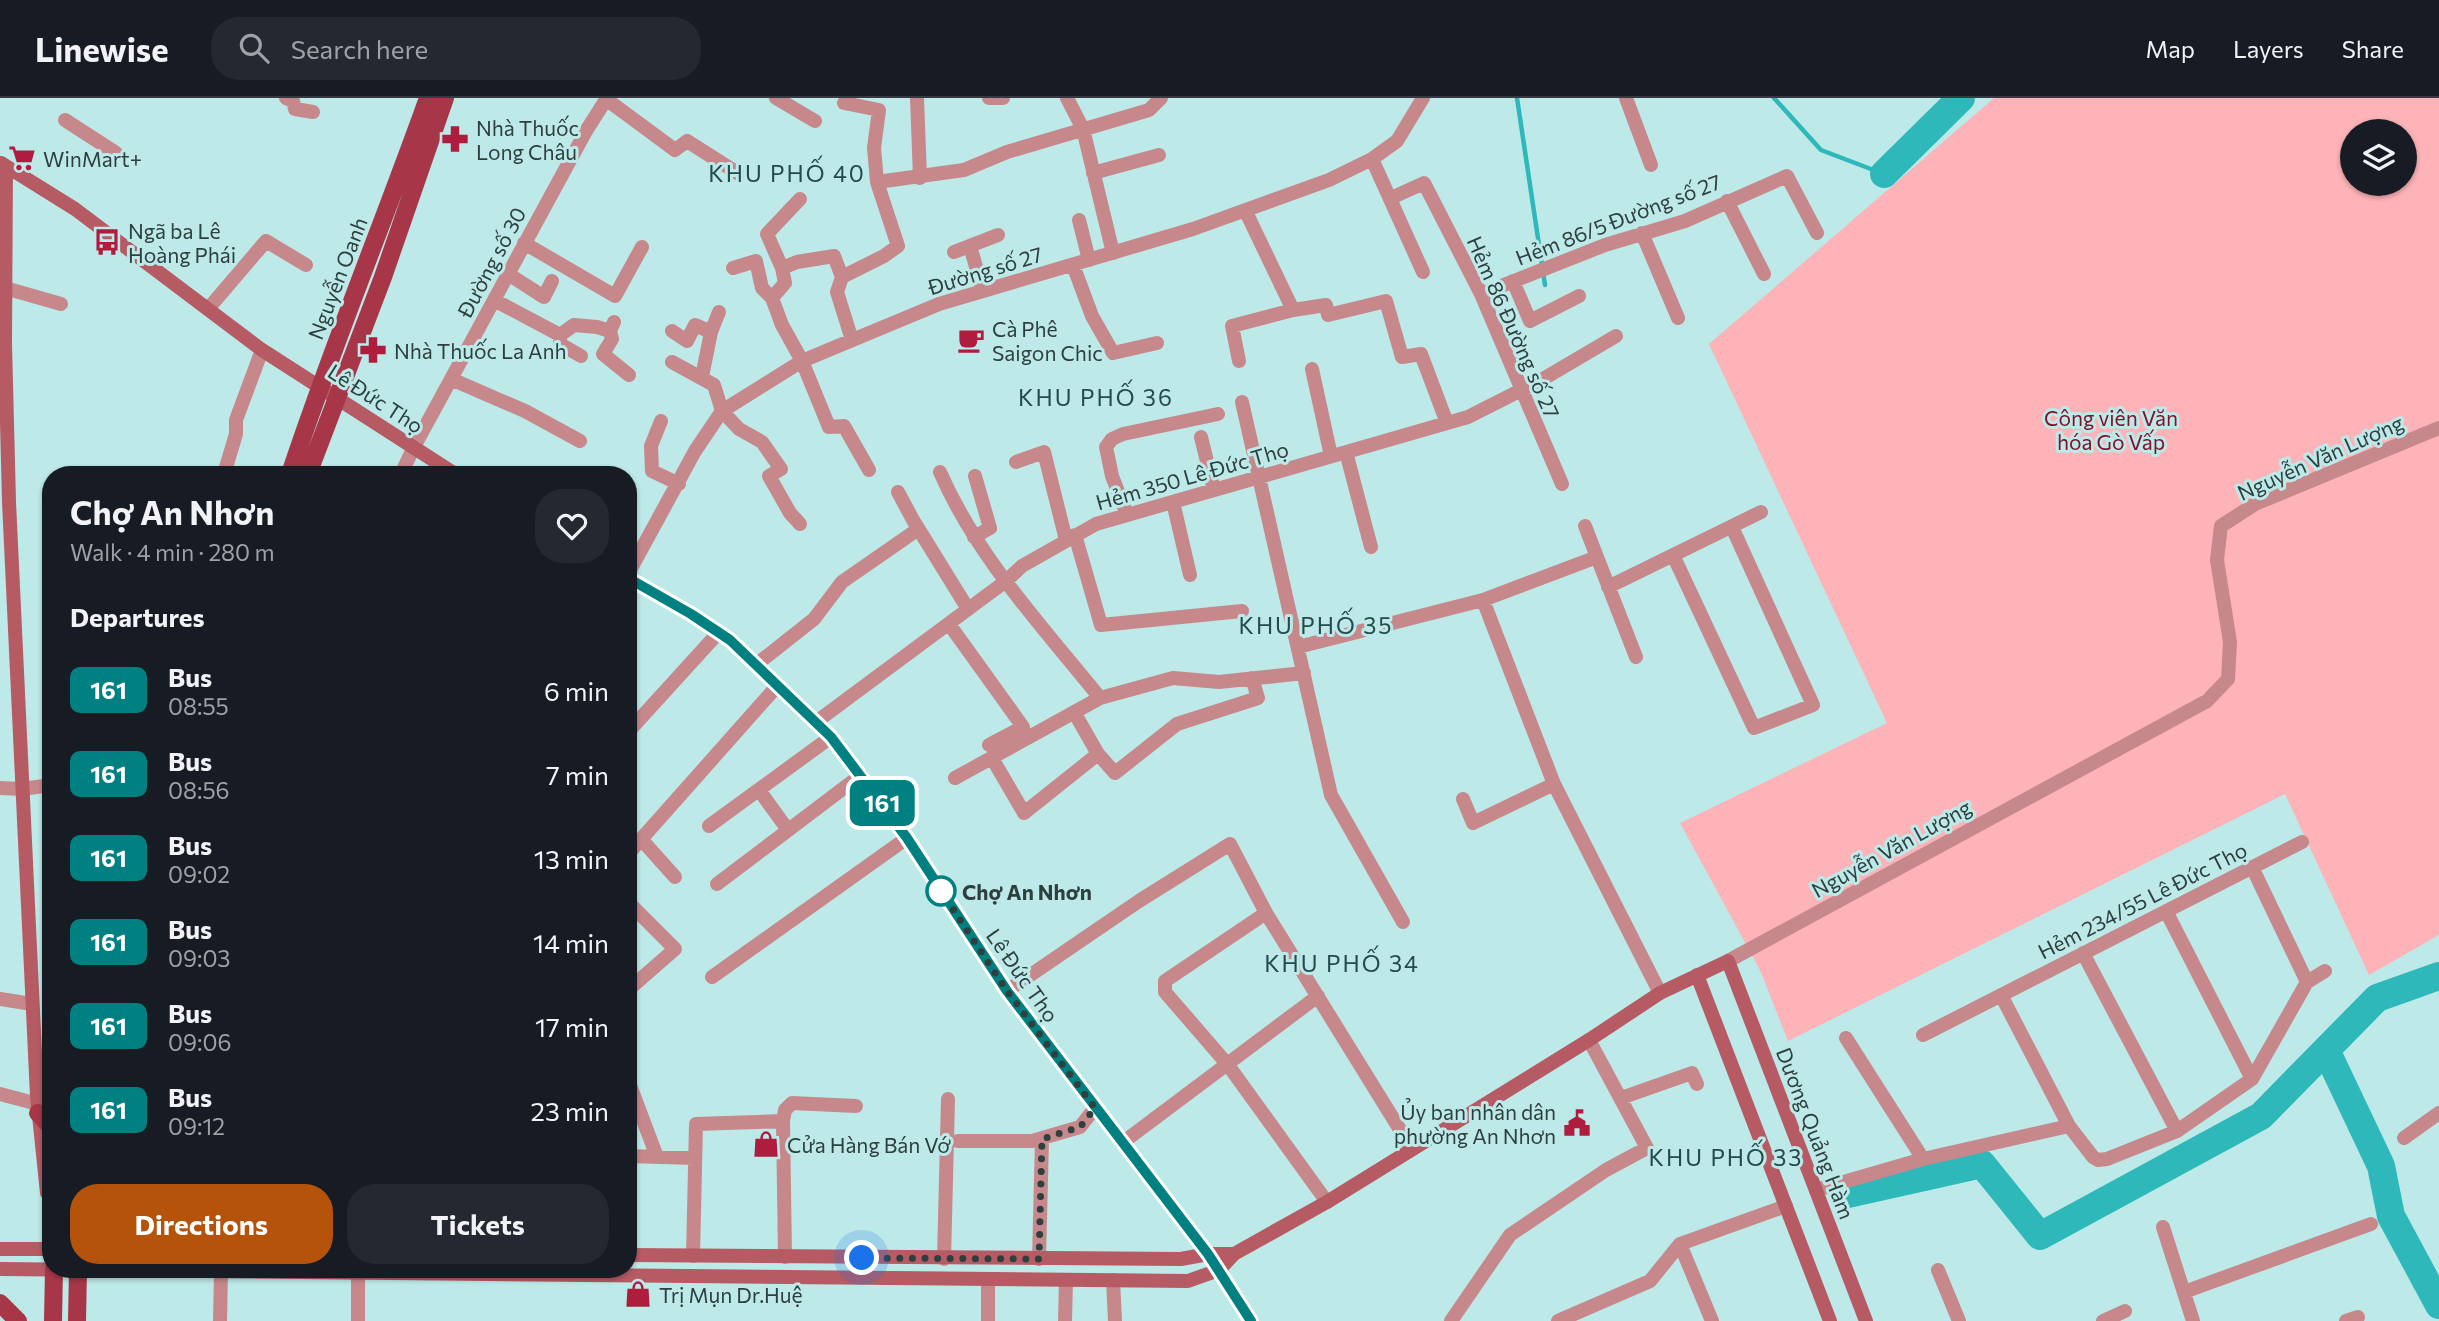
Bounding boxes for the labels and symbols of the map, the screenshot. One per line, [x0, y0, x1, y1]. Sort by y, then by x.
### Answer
place label: Nhà Thuốc Long Châu [476, 115, 579, 164]
pharmacy icon: Nhà Thuốc Long Châu [440, 124, 470, 154]
supermarket icon: WinMart+ [7, 143, 37, 173]
place label: WinMart+ [43, 146, 142, 171]
district label: KHU PHỐ 40 [708, 155, 866, 187]
street label: Hẻm 86/5 Đường số 27 [1512, 168, 1724, 270]
street label: Đường số 30 [451, 203, 531, 322]
street label: Nguyễn Oanh [301, 213, 372, 343]
place label: Ngã ba Lê Hoàng Phái [128, 218, 236, 267]
bus stop icon: Ngã ba Lê Hoàng Phái [92, 227, 122, 257]
street label: Hẻm 86 Đường số 27 [1463, 232, 1565, 422]
street label: Đường số 27 [924, 241, 1045, 300]
place label: Cà Phê Saigon Chic [992, 316, 1103, 365]
cafe icon: Cà Phê Saigon Chic [956, 325, 986, 355]
pharmacy icon: Nhà Thuốc La Anh [358, 335, 388, 365]
place label: Nhà Thuốc La Anh [394, 338, 567, 363]
street label: Lê Đức Thọ [324, 358, 428, 438]
district label: KHU PHỐ 36 [1018, 379, 1174, 411]
park label: Công viên Văn hóa Gò Vấp [2044, 405, 2178, 454]
street label: Nguyễn Văn Lượng [2233, 408, 2407, 505]
street label: Hẻm 350 Lê Đức Thọ [1093, 436, 1291, 514]
district label: KHU PHỐ 35 [1238, 607, 1394, 639]
line badge: 161 [842, 780, 922, 826]
street label: Nguyễn Văn Lượng [1806, 793, 1975, 902]
street label: Hẻm 234/55 Lê Đức Thọ [2033, 836, 2251, 964]
marker: Chợ An Nhơn [926, 876, 956, 906]
place label: Chợ An Nhơn [962, 879, 1092, 905]
street label: Lê Đức Thọ [982, 923, 1064, 1027]
district label: KHU PHỐ 34 [1264, 945, 1420, 977]
street label: Dương Quảng Hàm [1772, 1044, 1860, 1222]
place label: Ủy ban nhân dân phường An Nhơn [1394, 1098, 1556, 1148]
public building icon: Ủy ban nhân dân phường An Nhơn [1562, 1108, 1592, 1138]
shop icon: Cửa Hàng Bán Vớ [751, 1129, 781, 1159]
place label: Cửa Hàng Bán Vớ [787, 1132, 951, 1157]
district label: KHU PHỐ 33 [1649, 1139, 1803, 1171]
your location [844, 1240, 879, 1275]
shop icon: Trị Mụn Dr.Huệ [623, 1279, 653, 1309]
place label: Trị Mụn Dr.Huệ [659, 1282, 803, 1307]

